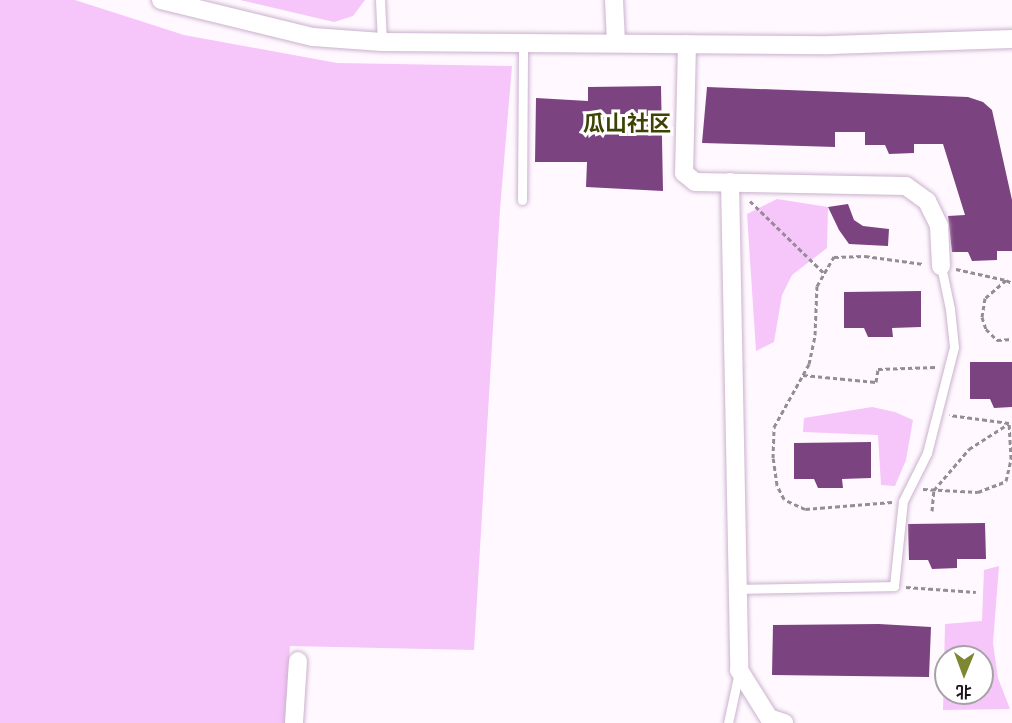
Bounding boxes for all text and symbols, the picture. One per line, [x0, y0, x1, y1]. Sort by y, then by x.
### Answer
district label: 瓜山社区 [583, 111, 671, 137]
north arrow [934, 645, 994, 705]
text: 北 [956, 682, 972, 701]

